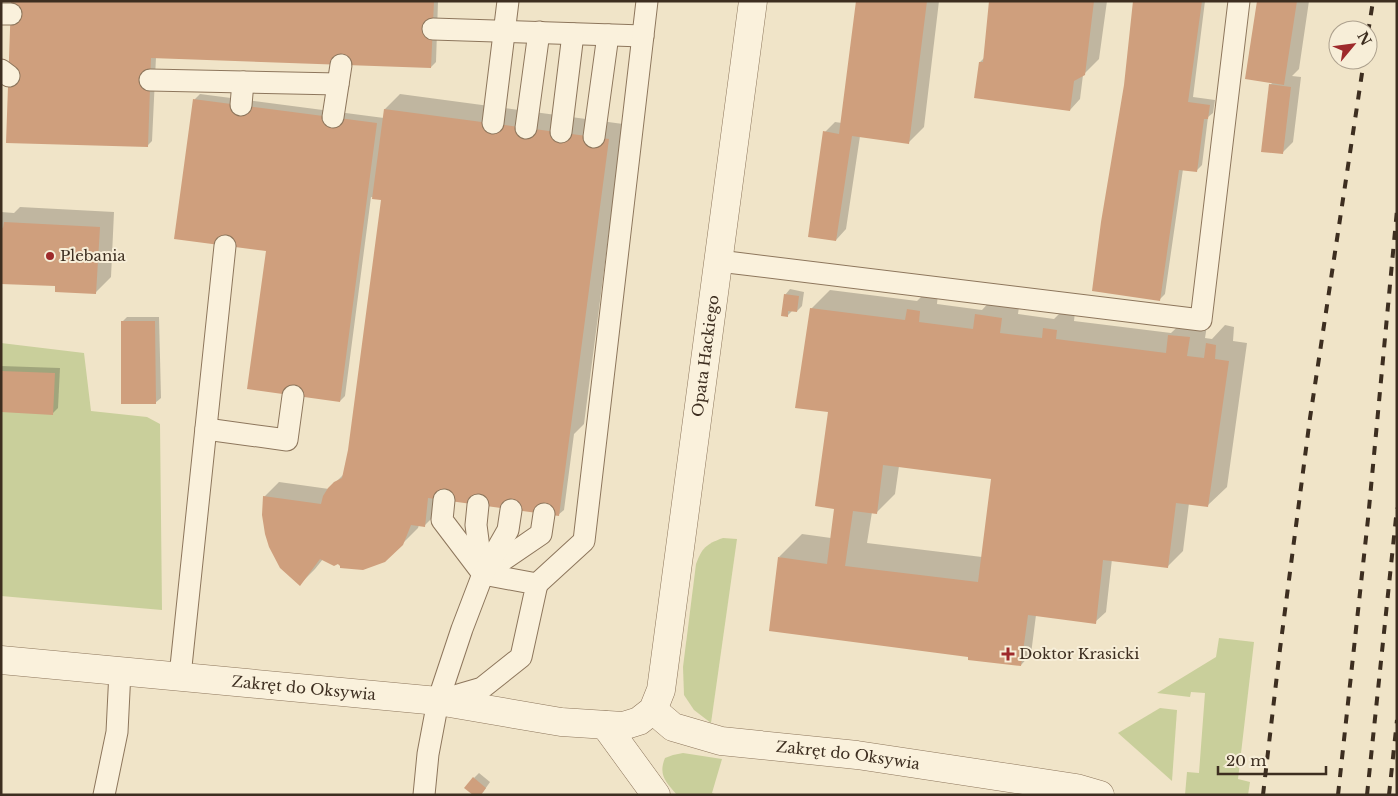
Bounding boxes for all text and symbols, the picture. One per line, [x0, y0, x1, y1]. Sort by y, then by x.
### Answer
north arrow [1328, 20, 1378, 70]
text: N [1353, 29, 1375, 49]
place label: Plebania [60, 246, 126, 265]
marker: Plebania [44, 250, 56, 262]
street label: Opata Hackiego [688, 294, 723, 418]
place label: Doktor Krasicki [1019, 644, 1139, 663]
marker: Doktor Krasicki [1001, 647, 1015, 661]
street label: Zakręt do Oksywia [231, 672, 377, 704]
street label: Zakręt do Oksywia [775, 737, 922, 773]
scale bar [1218, 744, 1326, 776]
text: 20 m [1226, 751, 1266, 770]

